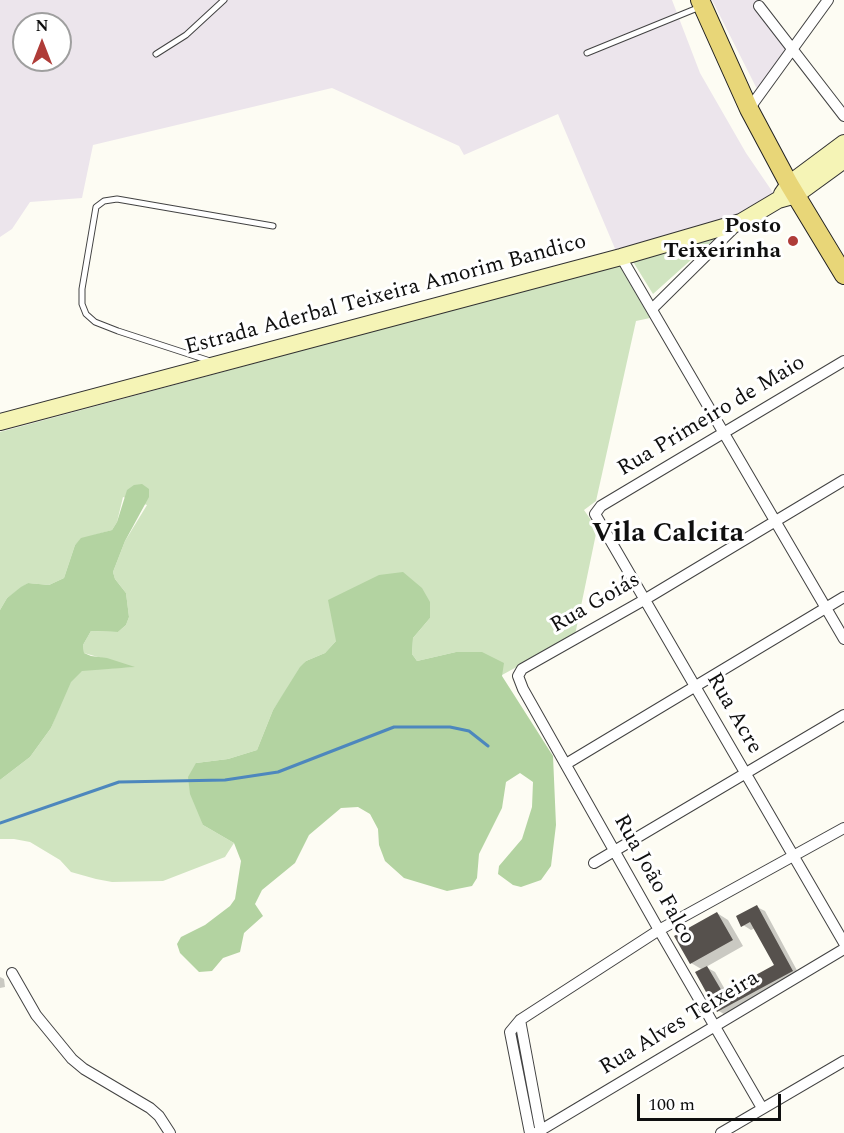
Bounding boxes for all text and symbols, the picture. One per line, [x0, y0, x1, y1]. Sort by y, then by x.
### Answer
north arrow [12, 12, 72, 72]
text: N [35, 14, 49, 38]
place label: Posto Teixeirinha [663, 215, 781, 266]
street label: Estrada Aderbal Teixeira Amorim Bandico [182, 230, 590, 362]
marker: Posto Teixeirinha [786, 234, 800, 248]
street label: Rua Primeiro de Maio [613, 351, 811, 483]
district label: Vila Calcita [592, 519, 744, 553]
street label: Rua Goiás [547, 568, 645, 640]
street label: Rua Acre [699, 669, 767, 759]
street label: Rua João Falco [607, 811, 699, 949]
street label: Rua Alves Teixeira [595, 966, 765, 1082]
scale bar [640, 1082, 784, 1120]
text: 100 m [648, 1091, 695, 1118]

